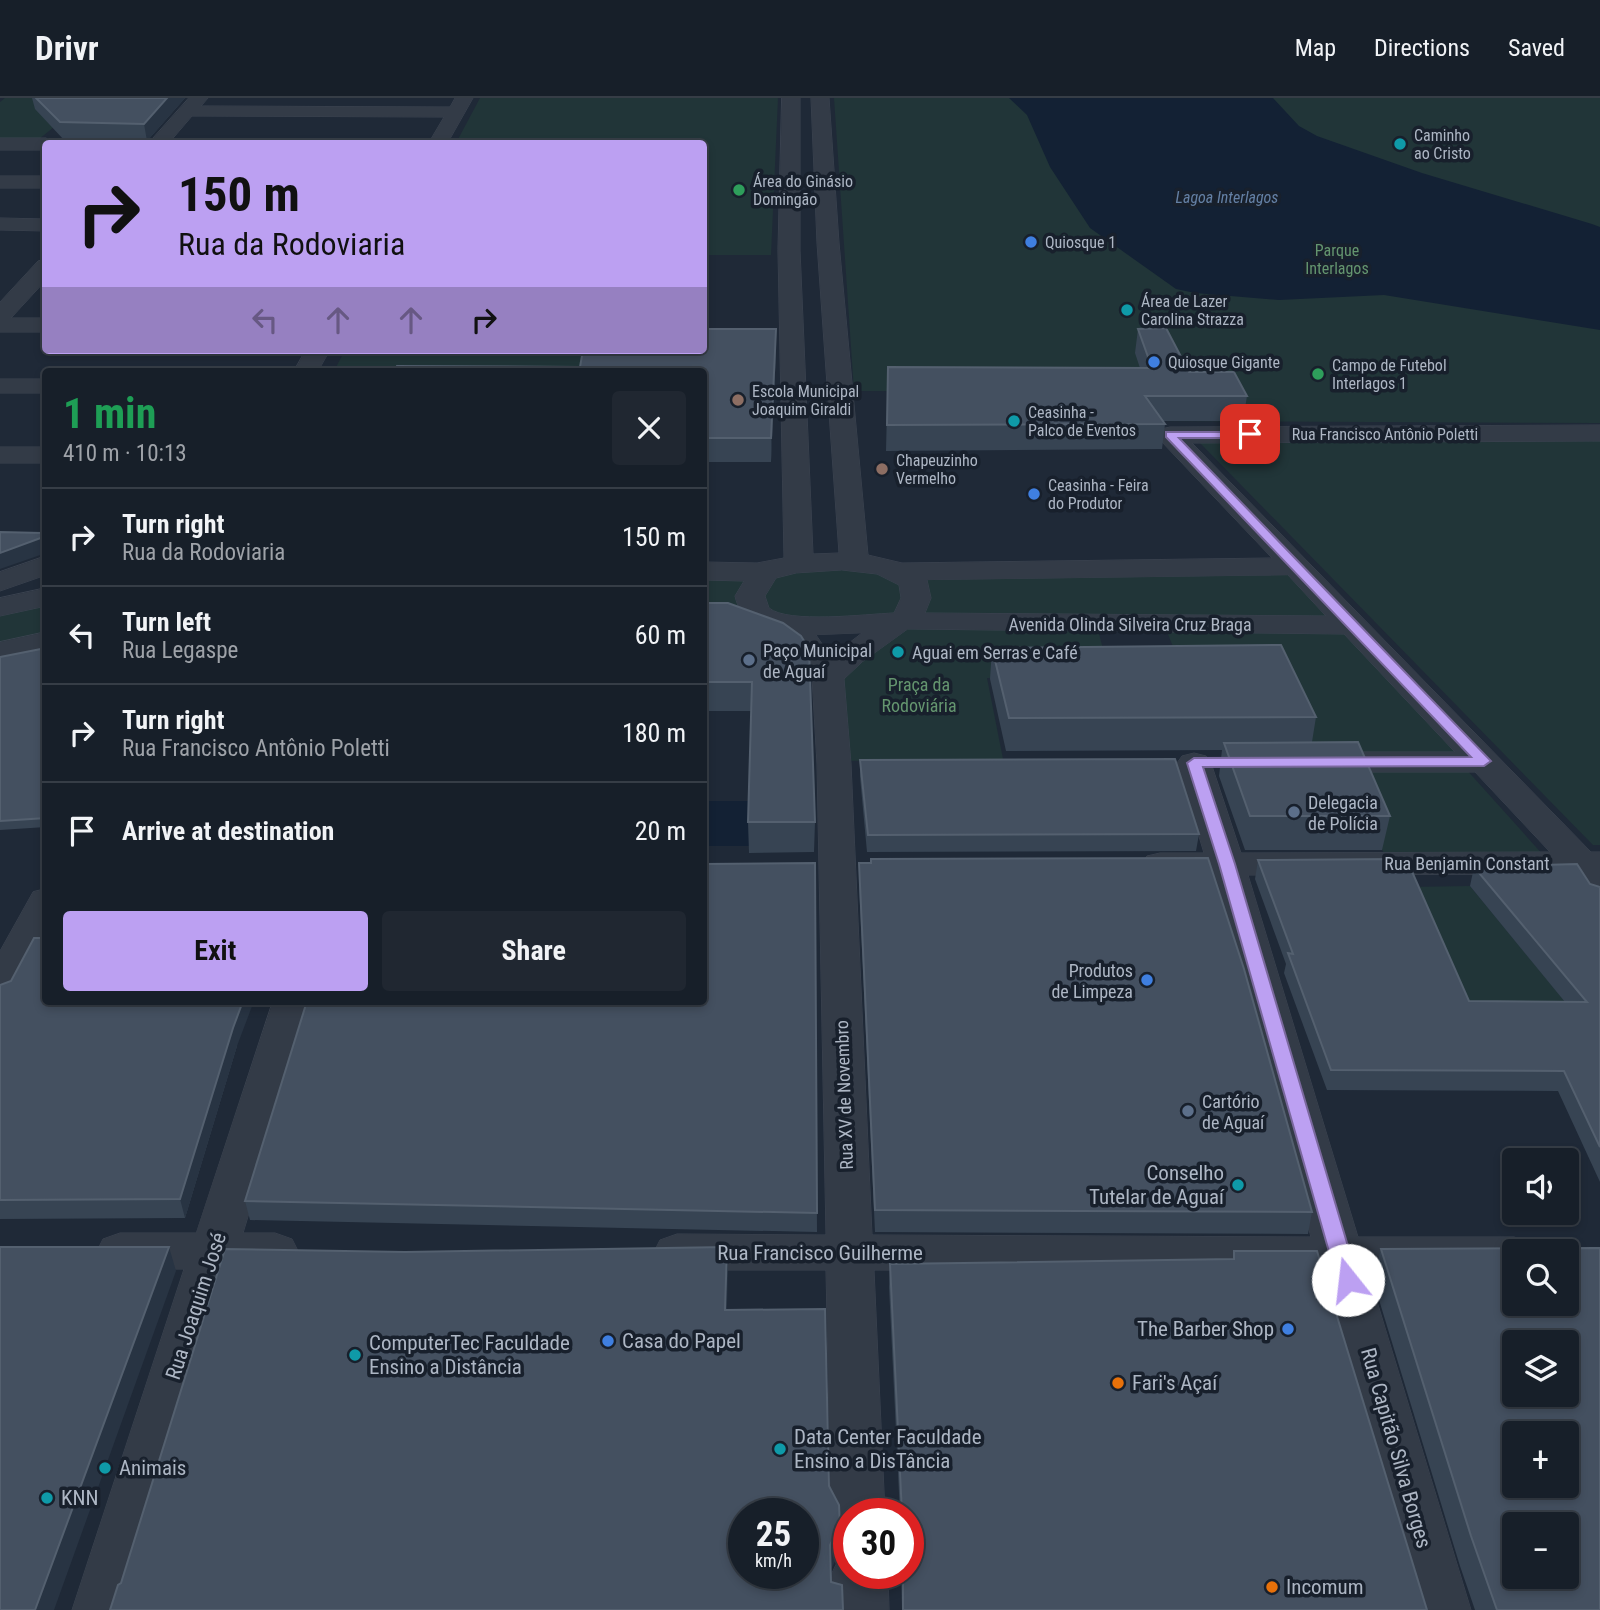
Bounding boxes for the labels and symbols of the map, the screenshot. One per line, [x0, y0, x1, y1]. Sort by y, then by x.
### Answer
place label: Caminho ao Cristo [1414, 126, 1471, 163]
marker: Caminho ao Cristo [1392, 136, 1408, 152]
place label: Área do Ginásio Domingão [753, 172, 853, 209]
marker: Área do Ginásio Domingão [731, 182, 747, 198]
water label: Lagoa Interlagos [1176, 188, 1278, 207]
place label: Quiosque 1 [1045, 233, 1116, 252]
marker: Quiosque 1 [1023, 234, 1039, 250]
park label: Parque Interlagos [1305, 241, 1369, 278]
place label: Área de Lazer Carolina Strazza [1141, 292, 1244, 329]
marker: Área de Lazer Carolina Strazza [1119, 302, 1135, 318]
place label: Quiosque Gigante [1168, 353, 1280, 372]
marker: Quiosque Gigante [1146, 354, 1162, 370]
place label: Campo de Futebol Interlagos 1 [1332, 356, 1447, 393]
marker: Campo de Futebol Interlagos 1 [1310, 366, 1326, 382]
place label: Escola Municipal Joaquim Giraldi [752, 382, 859, 419]
marker: Escola Municipal Joaquim Giraldi [730, 392, 746, 408]
place label: Ceasinha - Palco de Eventos [1028, 403, 1136, 440]
pin [1220, 404, 1280, 464]
marker: Ceasinha - Palco de Eventos [1006, 413, 1022, 429]
street label: Rua Francisco Antônio Poletti [1292, 425, 1478, 444]
place label: Chapeuzinho Vermelho [896, 451, 978, 488]
marker: Chapeuzinho Vermelho [874, 461, 890, 477]
place label: Ceasinha - Feira do Produtor [1048, 476, 1149, 513]
marker: Ceasinha - Feira do Produtor [1026, 486, 1042, 502]
street label: Avenida Olinda Silveira Cruz Braga [1008, 614, 1252, 635]
place label: Paço Municipal de Aguaí [763, 640, 872, 682]
place label: Aguai em Serras e Café [912, 642, 1078, 663]
marker: Aguai em Serras e Café [890, 644, 906, 660]
marker: Paço Municipal de Aguaí [741, 652, 757, 668]
park label: Praça da Rodoviária [881, 674, 957, 716]
place label: Delegacia de Polícia [1308, 792, 1378, 834]
marker: Delegacia de Polícia [1286, 804, 1302, 820]
street label: Rua Benjamin Constant [1384, 853, 1550, 874]
place label: Produtos de Limpeza [1051, 960, 1133, 1002]
marker: Produtos de Limpeza [1139, 972, 1155, 988]
street label: Rua XV de Novembro [831, 1020, 857, 1170]
place label: Cartório de Aguaí [1202, 1091, 1265, 1133]
marker: Cartório de Aguaí [1180, 1103, 1196, 1119]
place label: Conselho Tutelar de Aguaí [1089, 1161, 1225, 1209]
marker: Conselho Tutelar de Aguaí [1230, 1177, 1246, 1193]
street label: Rua Joaquim José [161, 1229, 231, 1383]
street label: Rua Francisco Guilherme [717, 1241, 923, 1265]
position arrow [1311, 1243, 1385, 1317]
place label: The Barber Shop [1137, 1317, 1274, 1341]
marker: The Barber Shop [1280, 1321, 1296, 1337]
place label: Casa do Papel [622, 1329, 741, 1353]
place label: ComputerTec Faculdade Ensino a Distância [369, 1331, 570, 1379]
marker: Casa do Papel [600, 1333, 616, 1349]
street label: Rua Capitão Silva Borges [1356, 1345, 1436, 1551]
marker: ComputerTec Faculdade Ensino a Distância [347, 1347, 363, 1363]
place label: Fari's Açaí [1132, 1371, 1218, 1395]
marker: Fari's Açaí [1110, 1375, 1126, 1391]
place label: Data Center Faculdade Ensino a DisTância [794, 1425, 982, 1473]
marker: Data Center Faculdade Ensino a DisTância [772, 1441, 788, 1457]
place label: Animais [119, 1456, 186, 1480]
marker: Animais [97, 1460, 113, 1476]
place label: KNN [61, 1486, 98, 1510]
marker: KNN [39, 1490, 55, 1506]
speed limit sign: 30 [833, 1498, 924, 1589]
place label: Incomum [1286, 1575, 1363, 1599]
marker: Incomum [1264, 1579, 1280, 1595]

